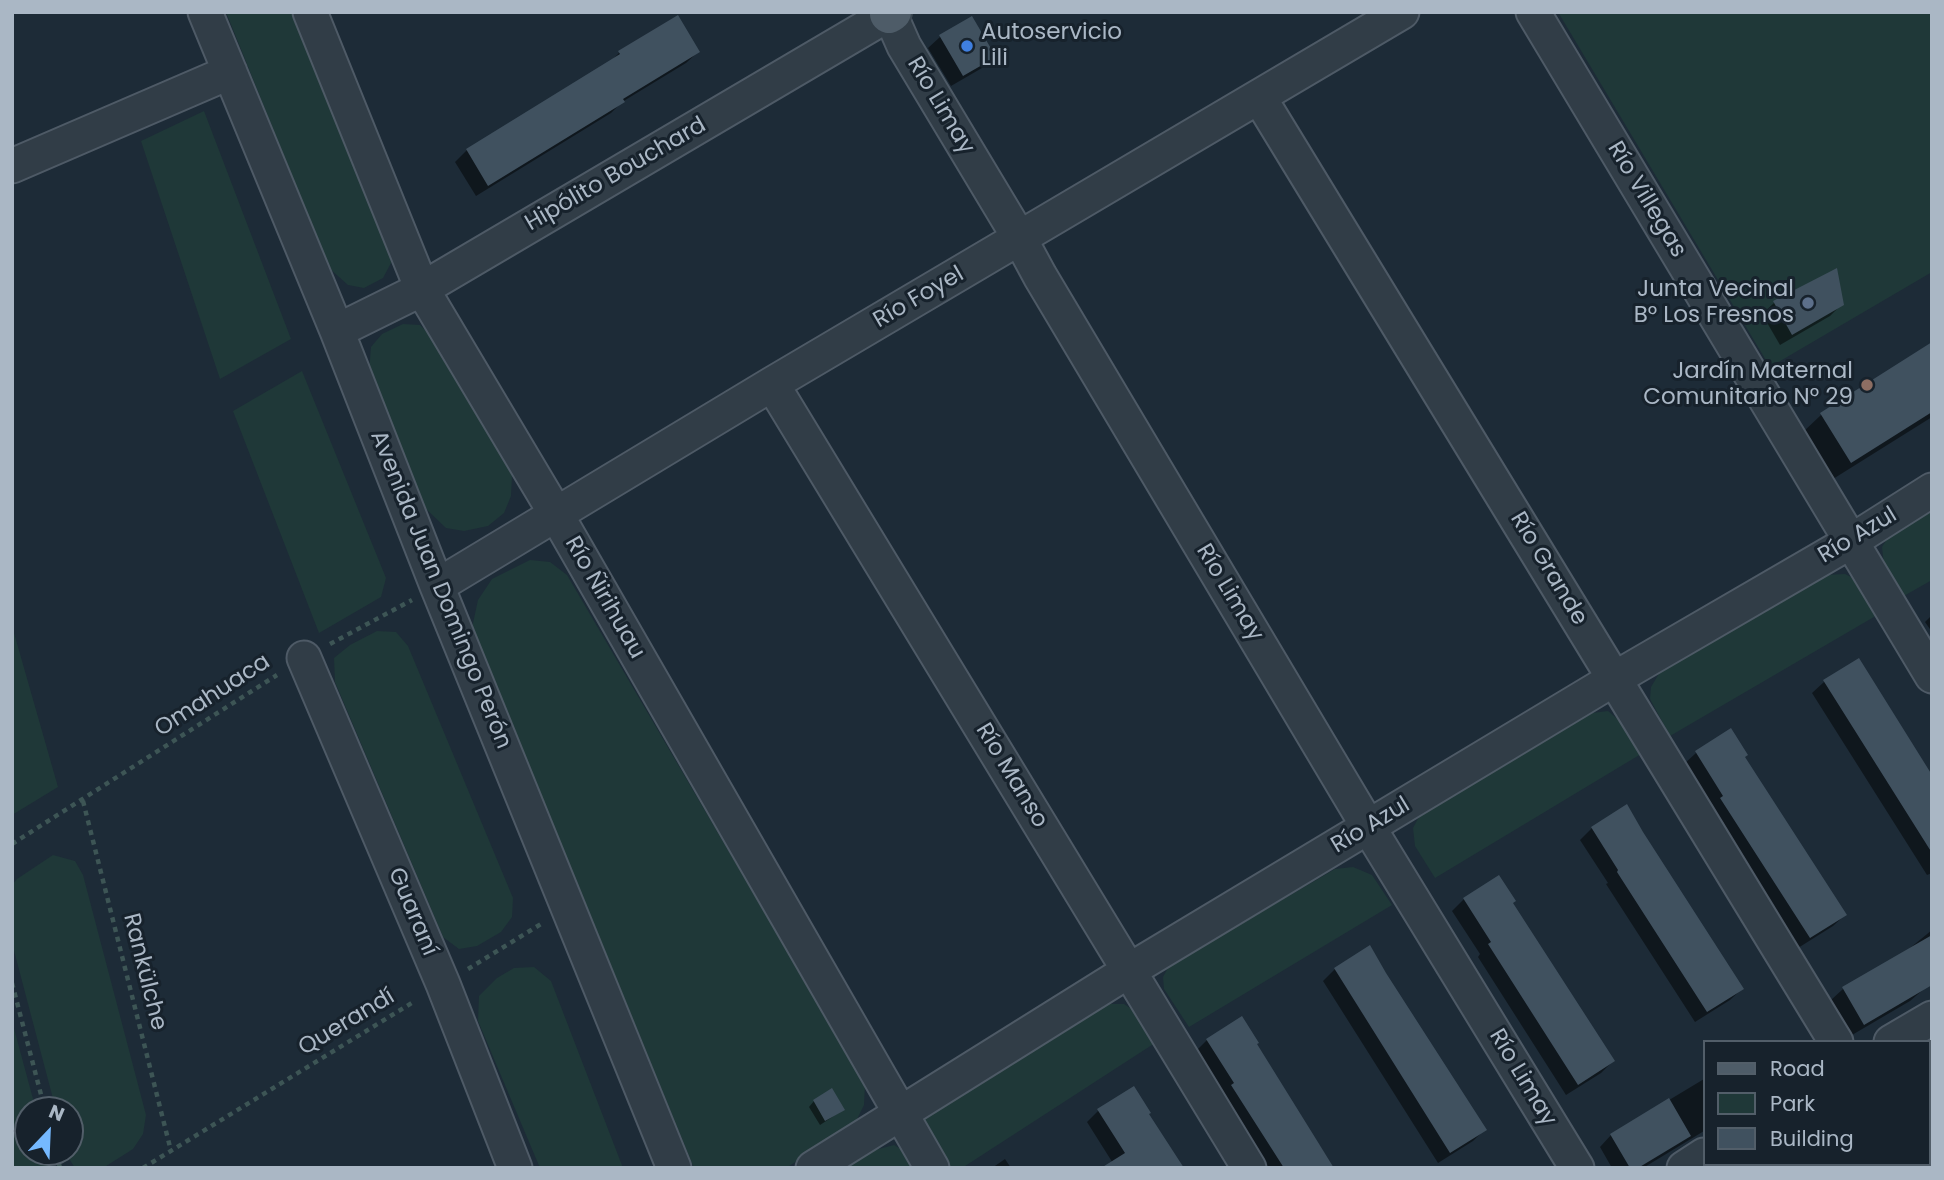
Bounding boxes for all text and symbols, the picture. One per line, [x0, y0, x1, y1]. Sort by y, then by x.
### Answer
place label: Autoservicio Lili [981, 19, 1122, 73]
marker: Autoservicio Lili [959, 38, 975, 54]
street label: Río Limay [900, 52, 980, 160]
street label: Hipólito Bouchard [521, 112, 711, 238]
street label: Río Villegas [1601, 137, 1691, 263]
street label: Río Foyel [869, 261, 969, 335]
place label: Junta Vecinal B° Los Fresnos [1634, 276, 1794, 330]
marker: Junta Vecinal B° Los Fresnos [1800, 295, 1816, 311]
place label: Jardín Maternal Comunitario N° 29 [1643, 358, 1853, 412]
marker: Jardín Maternal Comunitario N° 29 [1859, 377, 1875, 393]
street label: Avenida Juan Domingo Perón [363, 427, 517, 753]
street label: Río Azul [1814, 502, 1902, 570]
street label: Río Grande [1503, 507, 1593, 631]
street label: Río Ñirihuau [558, 532, 650, 664]
street label: Río Limay [1189, 539, 1269, 647]
street label: Omahuaca [150, 649, 276, 743]
street label: Río Manso [969, 719, 1053, 833]
street label: Río Azul [1327, 792, 1415, 860]
street label: Guaraní [381, 864, 443, 960]
street label: Rankülche [116, 911, 172, 1033]
street label: Querandí [294, 984, 400, 1062]
street label: Río Limay [1482, 1024, 1562, 1132]
legend [1702, 1040, 1930, 1166]
text: Road [1770, 1054, 1825, 1083]
text: Park [1770, 1089, 1815, 1118]
north arrow [14, 1096, 84, 1166]
text: N [45, 1098, 68, 1128]
text: Building [1770, 1124, 1854, 1153]

